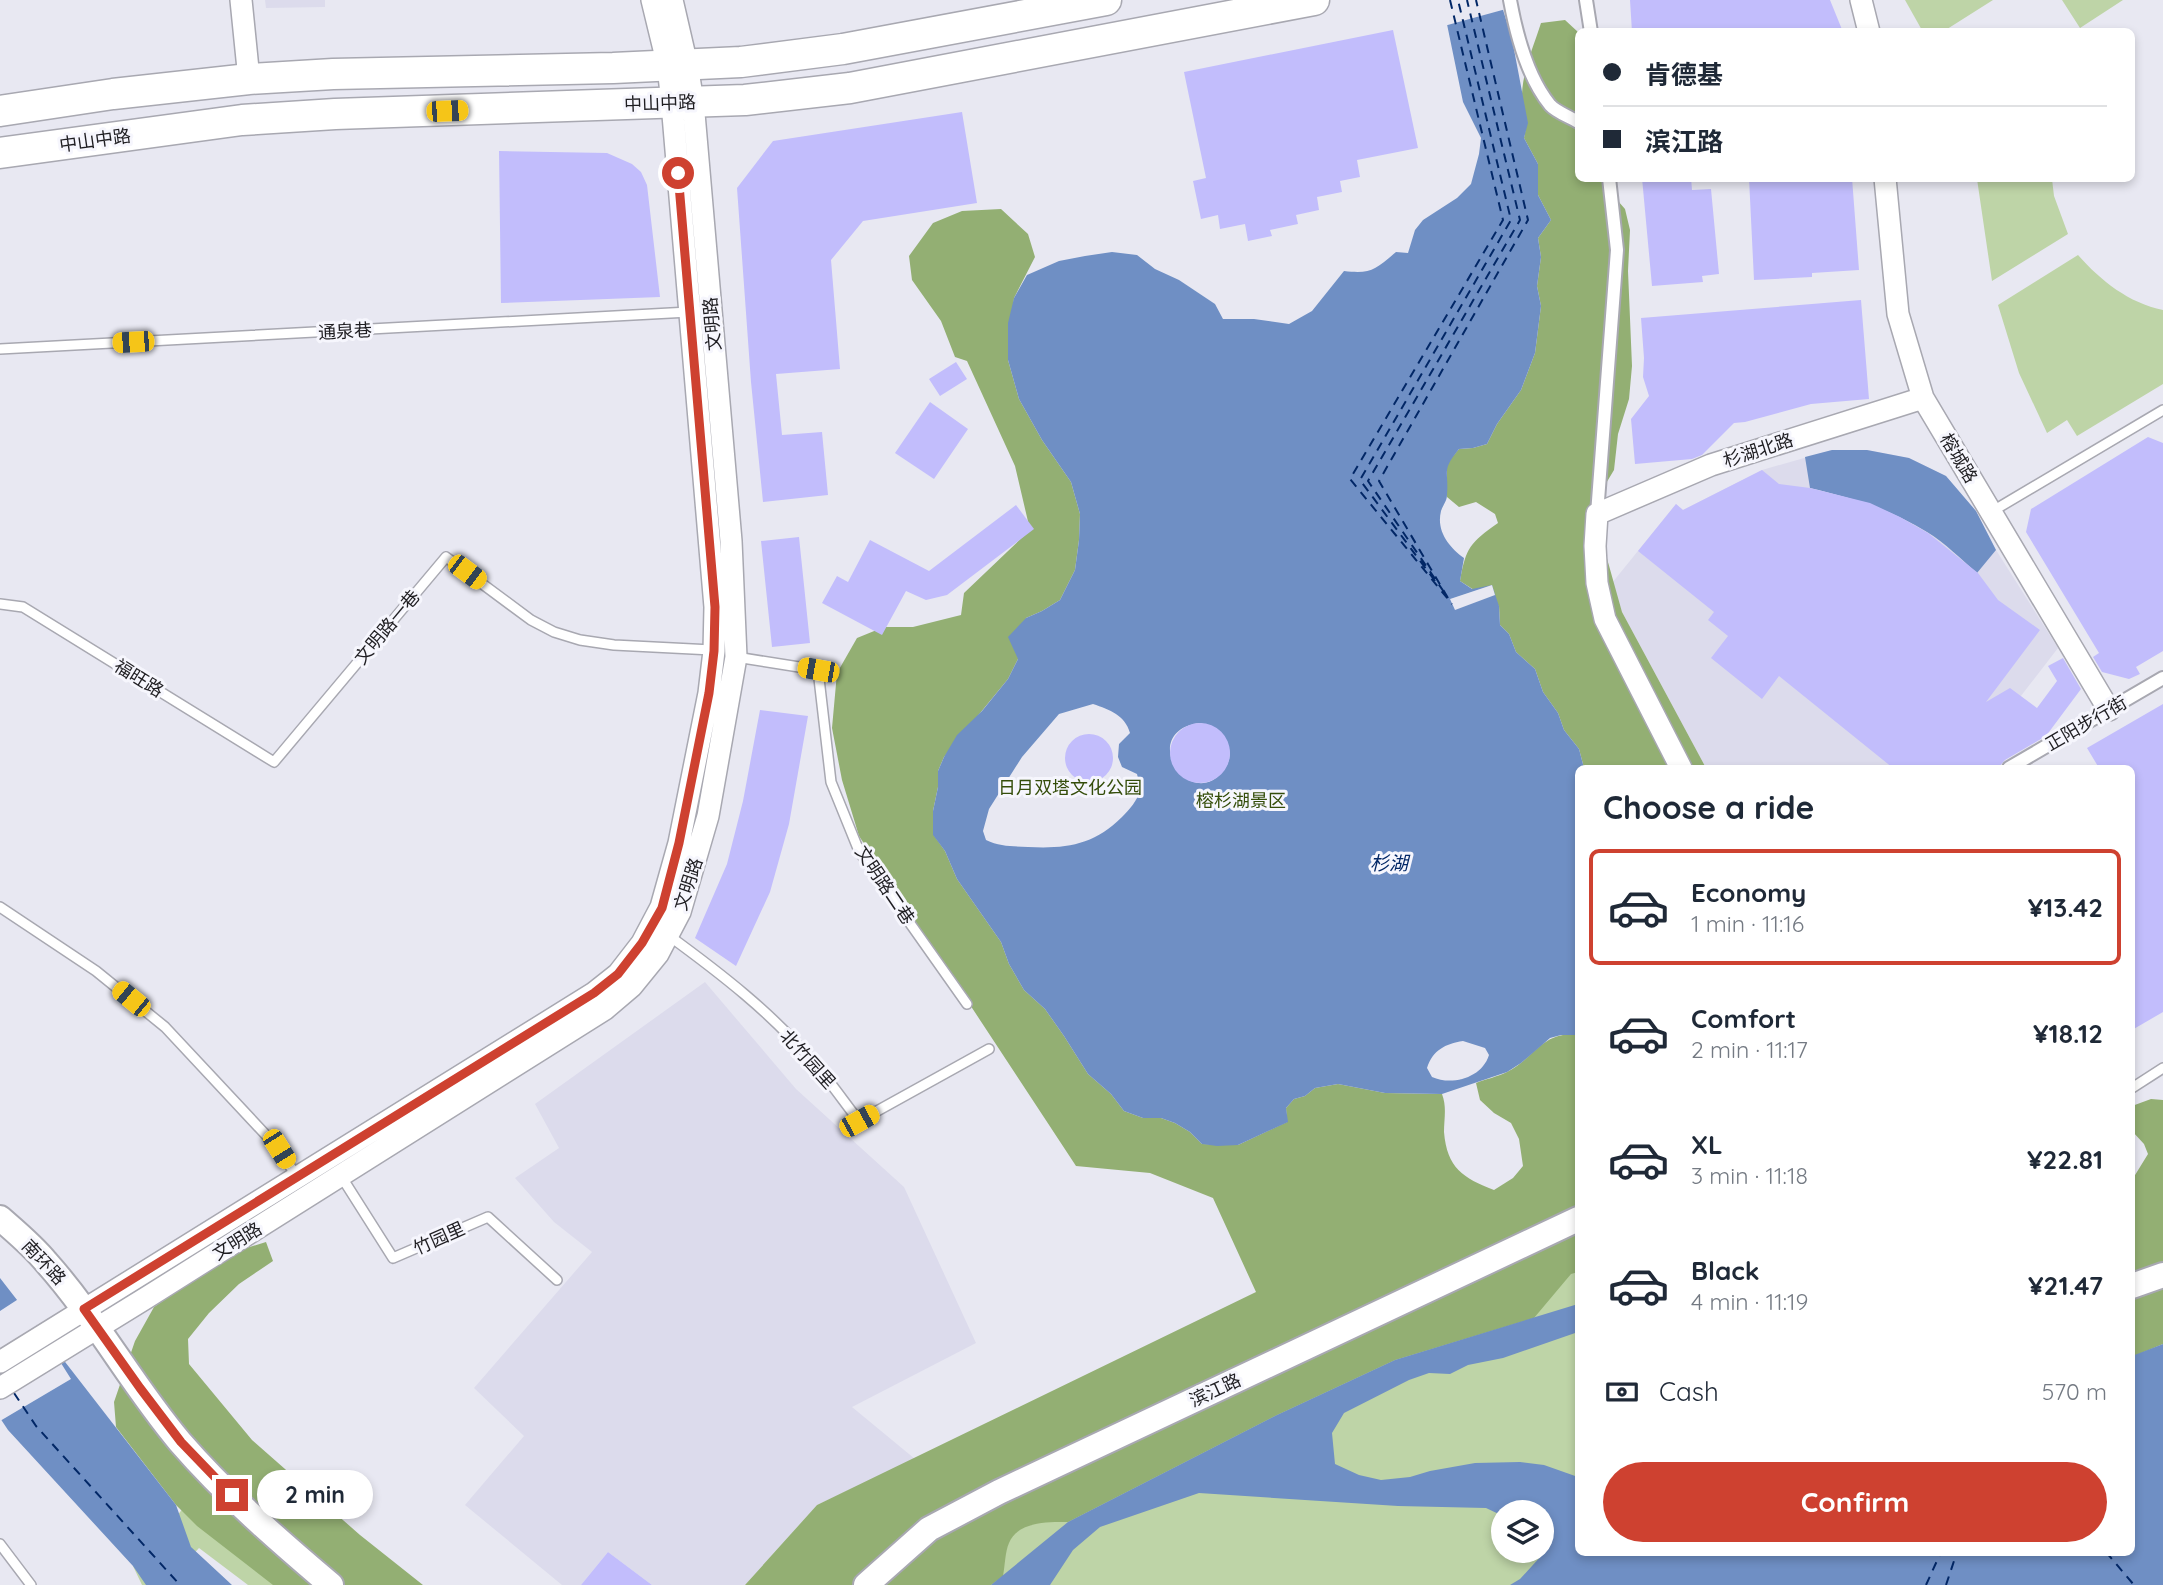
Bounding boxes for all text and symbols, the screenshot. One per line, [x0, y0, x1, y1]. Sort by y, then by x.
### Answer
text: 肯德基 [1645, 58, 1723, 91]
street label: 中山中路 [624, 90, 696, 116]
car [426, 100, 469, 122]
street label: 中山中路 [58, 124, 132, 156]
text: 滨江路 [1645, 125, 1723, 158]
route start [662, 157, 694, 189]
street label: 文明路 [698, 296, 726, 352]
street label: 通泉巷 [317, 318, 373, 344]
car [112, 330, 155, 354]
street label: 杉湖北路 [1720, 428, 1796, 472]
street label: 榕城路 [1935, 429, 1983, 487]
car [444, 551, 491, 593]
street label: 文明路一巷 [349, 585, 425, 669]
street label: 福旺路 [110, 654, 168, 702]
car [796, 656, 841, 684]
street label: 正阳步行街 [2041, 691, 2131, 755]
park label: 日月双塔文化公园 [998, 776, 1142, 799]
text: Choose a ride [1603, 787, 1815, 827]
park label: 榕杉湖景区 [1196, 789, 1286, 812]
street label: 文明路二巷 [850, 841, 920, 929]
water label: 杉湖 [1370, 851, 1411, 875]
street label: 文明路 [669, 855, 707, 913]
icon: car [1607, 876, 1670, 939]
text: Economy [1691, 876, 1806, 909]
text: ¥13.42 [2028, 891, 2103, 924]
text: 1 min · 11:16 [1691, 909, 1804, 938]
car [109, 978, 154, 1020]
icon: car [1607, 1002, 1670, 1065]
text: Comfort [1691, 1002, 1796, 1035]
text: ¥18.12 [2033, 1017, 2103, 1050]
street label: 北竹园里 [775, 1025, 841, 1093]
text: 2 min · 11:17 [1691, 1035, 1808, 1064]
car [836, 1102, 883, 1140]
car [259, 1126, 300, 1172]
icon: car [1607, 1128, 1670, 1191]
text: XL [1691, 1128, 1723, 1161]
text: ¥22.81 [2027, 1143, 2103, 1176]
text: 3 min · 11:18 [1691, 1161, 1808, 1190]
street label: 文明路 [208, 1217, 266, 1265]
street label: 竹园里 [410, 1217, 468, 1259]
street label: 南环路 [17, 1234, 71, 1290]
icon: car [1607, 1254, 1670, 1317]
text: Black [1691, 1254, 1760, 1287]
text: ¥21.47 [2028, 1269, 2103, 1302]
text: 4 min · 11:19 [1691, 1287, 1808, 1316]
street label: 滨江路 [1186, 1368, 1244, 1412]
icon: cash [1603, 1373, 1641, 1411]
text: Cash [1659, 1375, 1719, 1408]
text: 570 m [2042, 1377, 2107, 1406]
button: Confirm [1603, 1462, 2107, 1542]
callout: 2 min [256, 1470, 372, 1520]
route end [216, 1479, 248, 1511]
text: 2 min [285, 1480, 345, 1509]
map controls [1491, 1500, 1554, 1563]
button: layers [1491, 1500, 1554, 1563]

